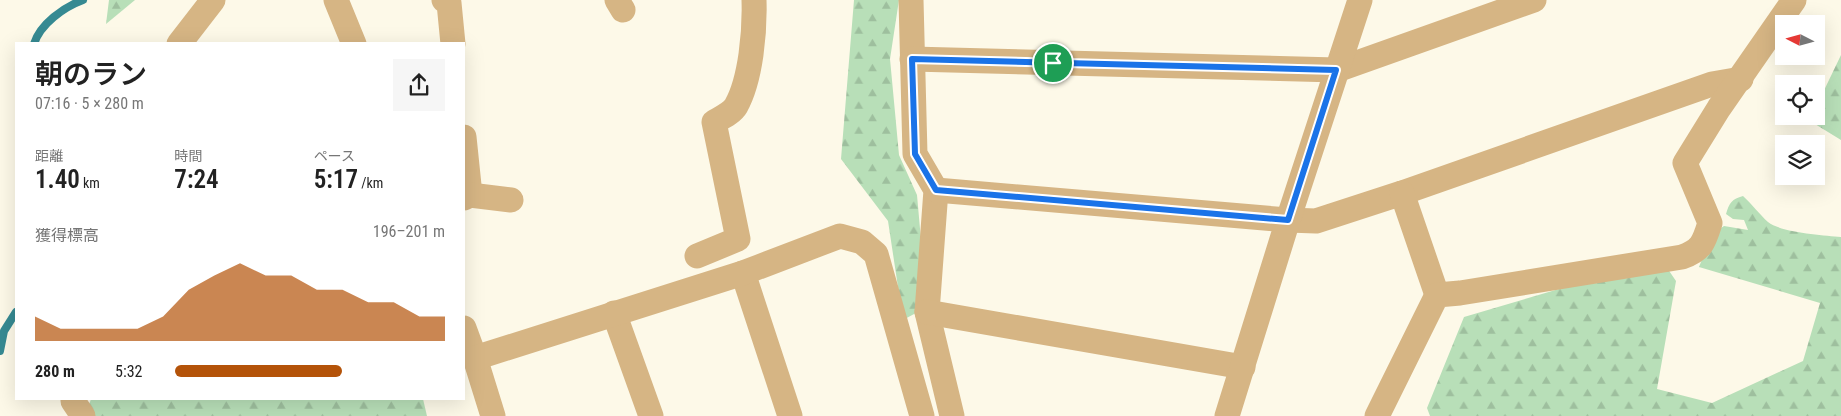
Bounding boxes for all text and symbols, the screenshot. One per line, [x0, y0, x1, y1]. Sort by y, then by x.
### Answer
north arrow [1775, 15, 1825, 65]
map controls [1775, 15, 1825, 185]
pin [1032, 42, 1074, 84]
icon: arrive [1039, 49, 1067, 77]
text: 朝のラン [35, 58, 147, 91]
button: share [393, 59, 445, 111]
button: locate [1775, 75, 1825, 125]
text: 07:16 · 5 × 280 m [35, 94, 144, 113]
button: layers [1775, 135, 1825, 185]
text: 距離 [35, 148, 63, 164]
text: 時間 [174, 148, 202, 164]
text: ペース [314, 148, 355, 164]
text: 1.40 [35, 165, 80, 194]
text: 7:24 [174, 165, 219, 194]
text: 5:17 [314, 165, 358, 194]
text: km [80, 175, 100, 191]
text: /km [358, 175, 383, 191]
text: 196–201 m [373, 222, 445, 241]
text: 獲得標高 [35, 226, 99, 245]
text: 280 m [35, 362, 75, 381]
text: 5:32 [115, 362, 142, 381]

